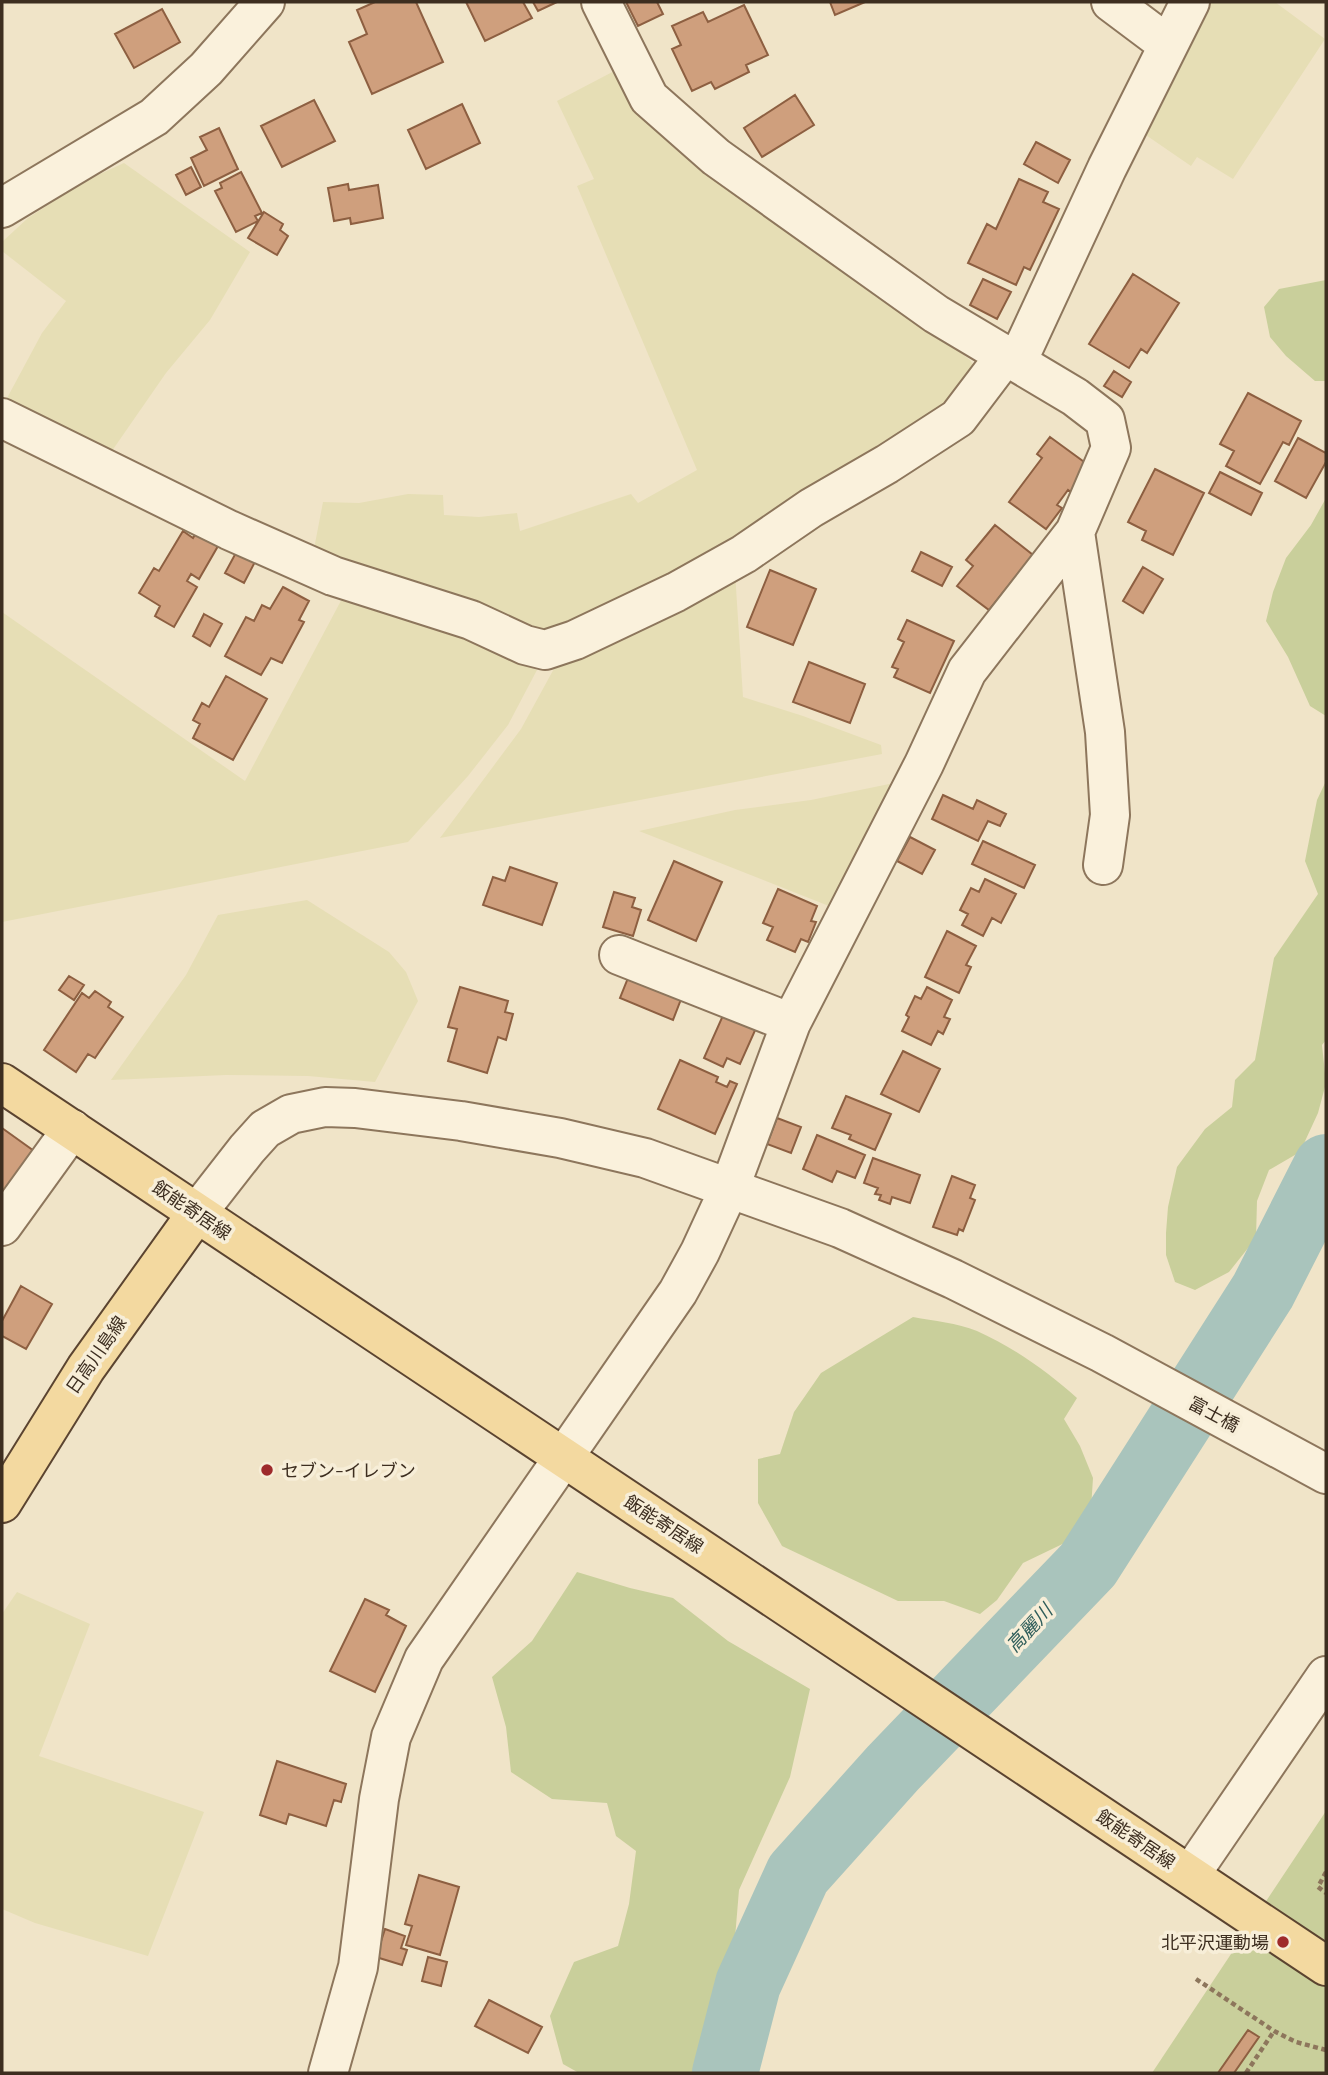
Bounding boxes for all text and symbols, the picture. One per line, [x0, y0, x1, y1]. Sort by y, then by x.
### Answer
street label: 飯能寄居線 [148, 1175, 236, 1245]
street label: 日高川島線 [61, 1312, 131, 1398]
street label: 富士橋 [1185, 1391, 1243, 1437]
place label: セブン-イレブン [281, 1459, 416, 1482]
marker: セブン-イレブン [259, 1462, 275, 1478]
street label: 飯能寄居線 [620, 1490, 708, 1558]
water label: 高麗川 [1001, 1598, 1059, 1657]
street label: 飯能寄居線 [1092, 1804, 1180, 1874]
place label: 北平沢運動場 [1161, 1931, 1269, 1954]
marker: 北平沢運動場 [1275, 1934, 1291, 1950]

